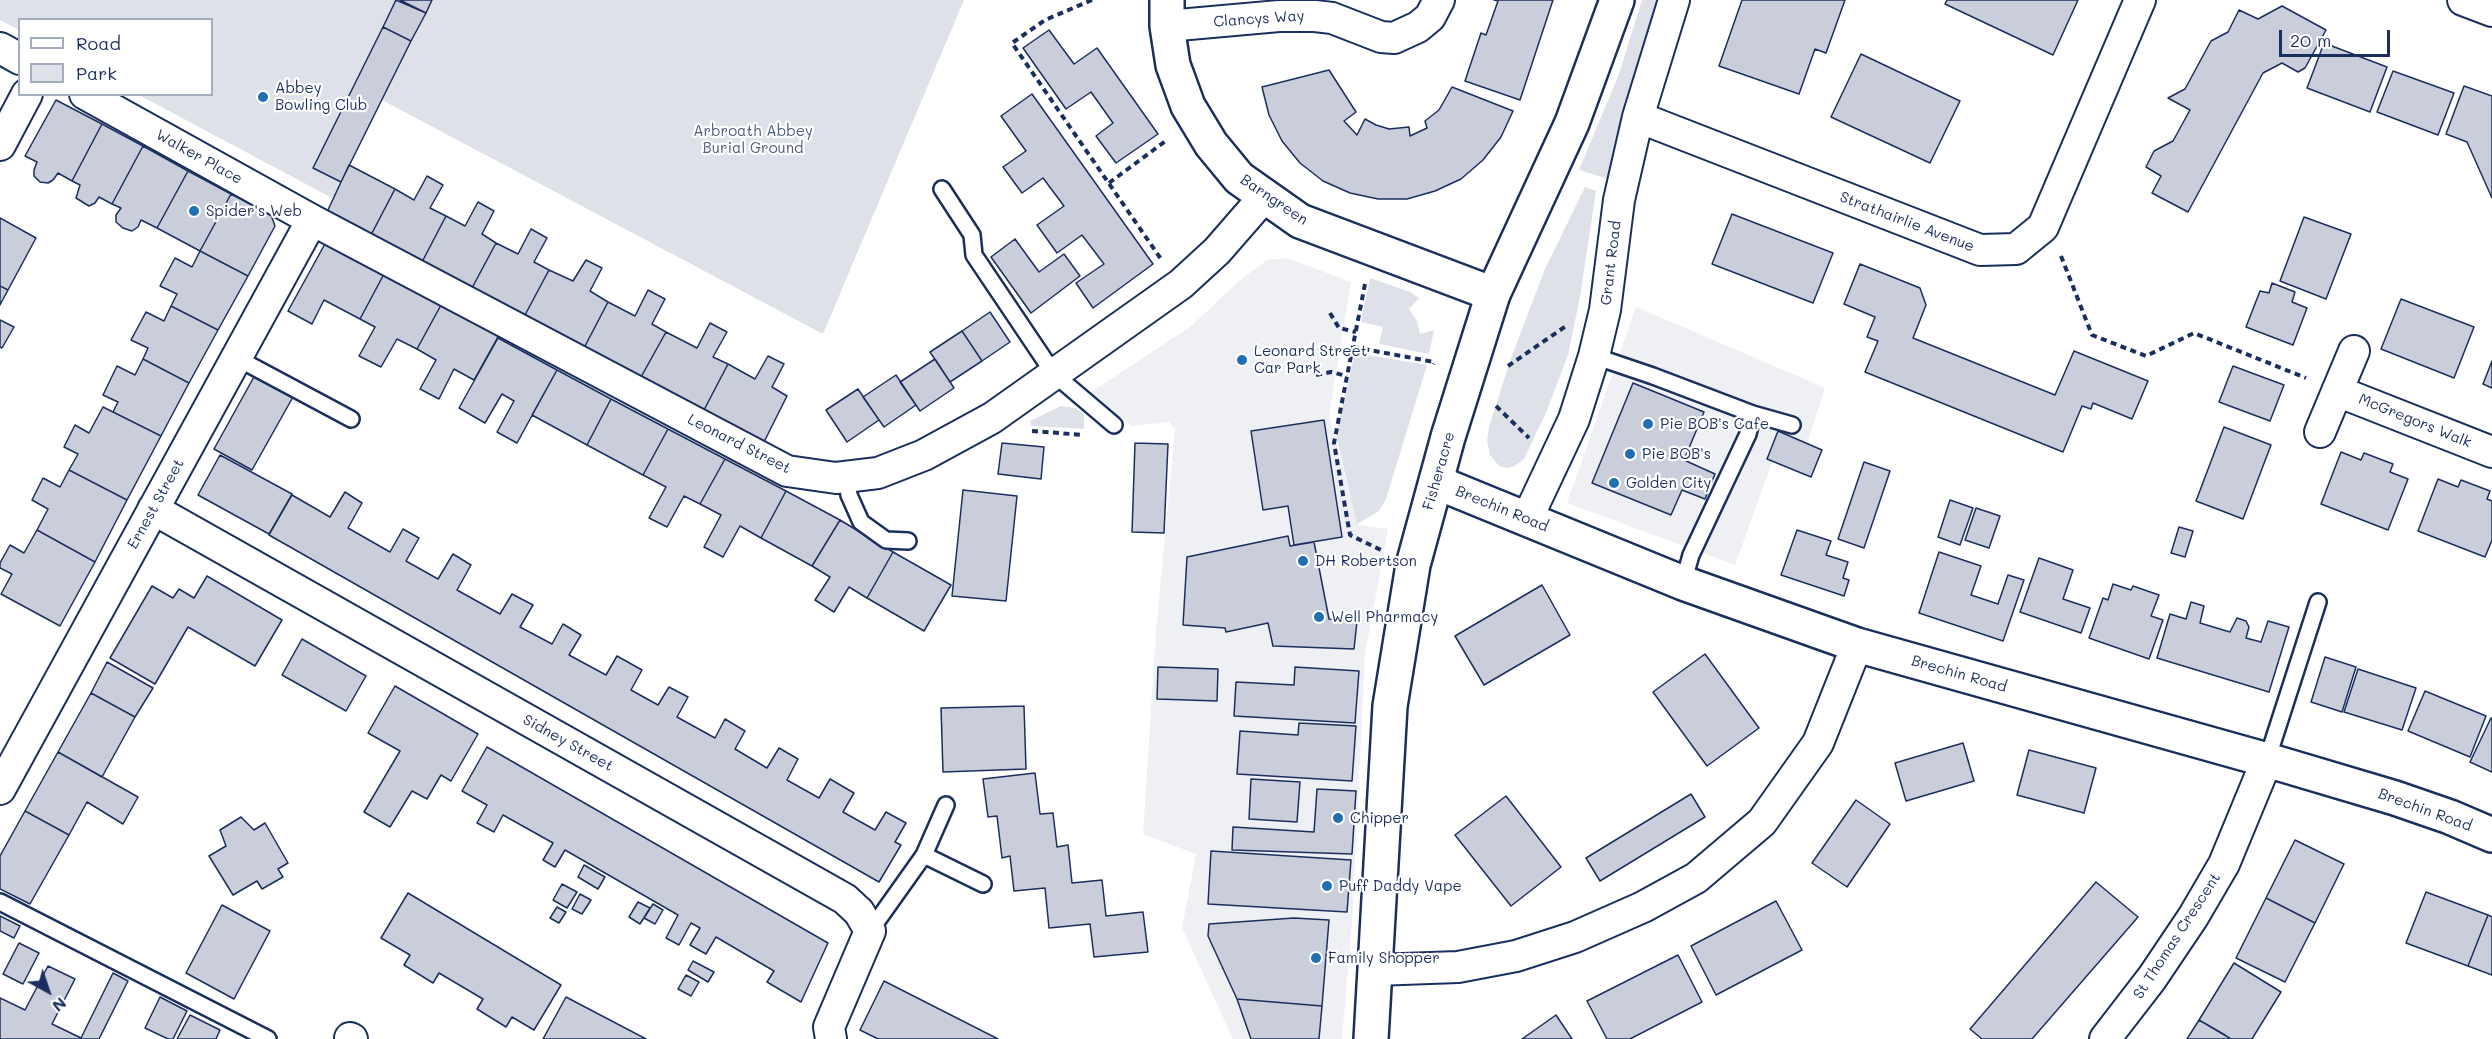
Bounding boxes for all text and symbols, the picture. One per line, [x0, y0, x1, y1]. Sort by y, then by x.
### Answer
street label: Clancys Way [1213, 7, 1305, 31]
legend [18, 18, 213, 96]
scale bar [2282, 18, 2393, 56]
text: 20 m [2290, 28, 2331, 52]
text: Road [76, 31, 121, 55]
text: Park [76, 61, 117, 85]
place label: Abbey Bowling Club [275, 79, 367, 114]
marker: Abbey Bowling Club [256, 90, 270, 104]
park label: Arbroath Abbey Burial Ground [693, 122, 813, 157]
street label: Walker Place [153, 126, 245, 188]
street label: Barngreen [1237, 171, 1311, 229]
street label: Strathairlie Avenue [1837, 188, 1977, 256]
place label: Spider's Web [206, 202, 302, 220]
marker: Spider's Web [187, 204, 201, 218]
street label: Grant Road [1597, 220, 1625, 306]
place label: Leonard Street Car Park [1254, 342, 1367, 377]
marker: Leonard Street Car Park [1235, 353, 1249, 367]
street label: McGregors Walk [2356, 390, 2474, 452]
street label: Leonard Street [684, 410, 794, 478]
place label: Pie BOB's Cafe [1660, 415, 1769, 433]
marker: Pie BOB's Cafe [1641, 417, 1655, 431]
street label: Fisheracre [1419, 430, 1459, 512]
place label: Pie BOB's [1642, 445, 1711, 463]
marker: Pie BOB's [1623, 447, 1637, 461]
street label: Ernest Street [124, 456, 188, 552]
place label: Golden City [1626, 474, 1711, 492]
marker: Golden City [1607, 476, 1621, 490]
street label: Brechin Road [1453, 482, 1551, 536]
place label: DH Robertson [1315, 552, 1417, 570]
marker: DH Robertson [1296, 554, 1310, 568]
place label: Well Pharmacy [1331, 608, 1438, 626]
marker: Well Pharmacy [1312, 610, 1326, 624]
street label: Brechin Road [1909, 652, 2009, 696]
street label: Sidney Street [520, 711, 616, 775]
street label: Brechin Road [2376, 785, 2474, 835]
place label: Chipper [1350, 809, 1409, 827]
marker: Chipper [1331, 811, 1345, 825]
street label: St Thomas Crescent [2129, 870, 2225, 1002]
place label: Puff Daddy Vape [1339, 877, 1462, 895]
marker: Puff Daddy Vape [1320, 879, 1334, 893]
place label: Family Shopper [1328, 949, 1440, 967]
marker: Family Shopper [1309, 951, 1323, 965]
north arrow [18, 961, 78, 1021]
text: N [48, 993, 71, 1017]

